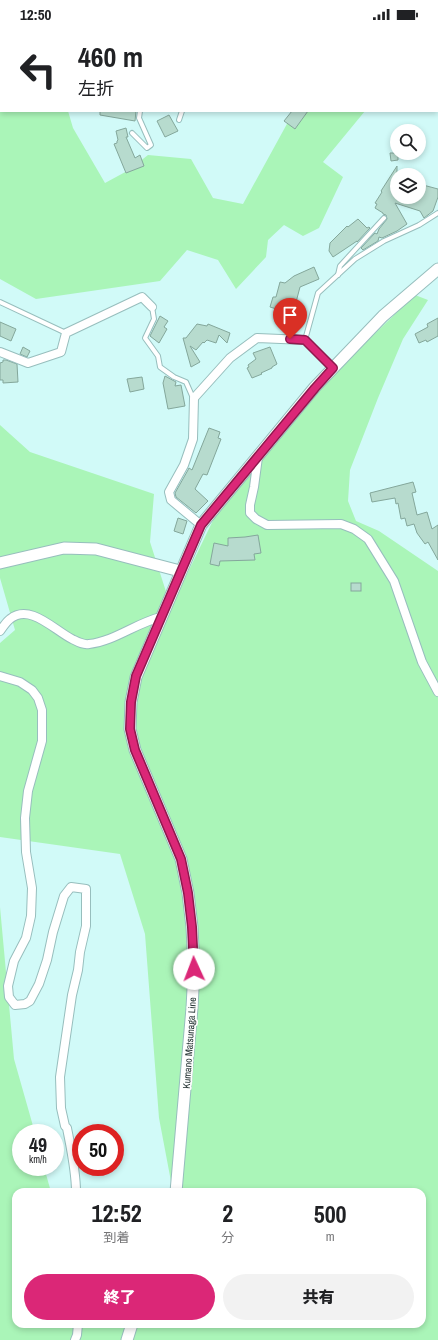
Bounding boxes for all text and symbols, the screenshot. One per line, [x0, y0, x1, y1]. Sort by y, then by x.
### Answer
text: 12:50 [20, 4, 51, 25]
text: 460 m [78, 38, 143, 76]
icon: left [12, 44, 64, 96]
text: 左折 [78, 76, 114, 101]
map controls [390, 124, 426, 204]
button: search [390, 124, 426, 160]
button: layers [390, 168, 426, 204]
pin [273, 298, 307, 339]
icon: arrive [279, 304, 301, 326]
position arrow [173, 948, 215, 990]
street label: Kumano Matsunaga Line [180, 996, 199, 1089]
speed limit sign: 50 [72, 1124, 124, 1176]
text: 49 [29, 1131, 47, 1158]
text: km/h [29, 1153, 47, 1166]
text: 12:52 [91, 1197, 142, 1229]
text: 2 [222, 1197, 233, 1229]
text: 500 [314, 1198, 347, 1230]
text: m [326, 1228, 335, 1245]
text: 到着 [104, 1229, 130, 1246]
text: 分 [221, 1229, 234, 1246]
button: 終了 [24, 1274, 215, 1320]
button: 共有 [223, 1274, 414, 1320]

